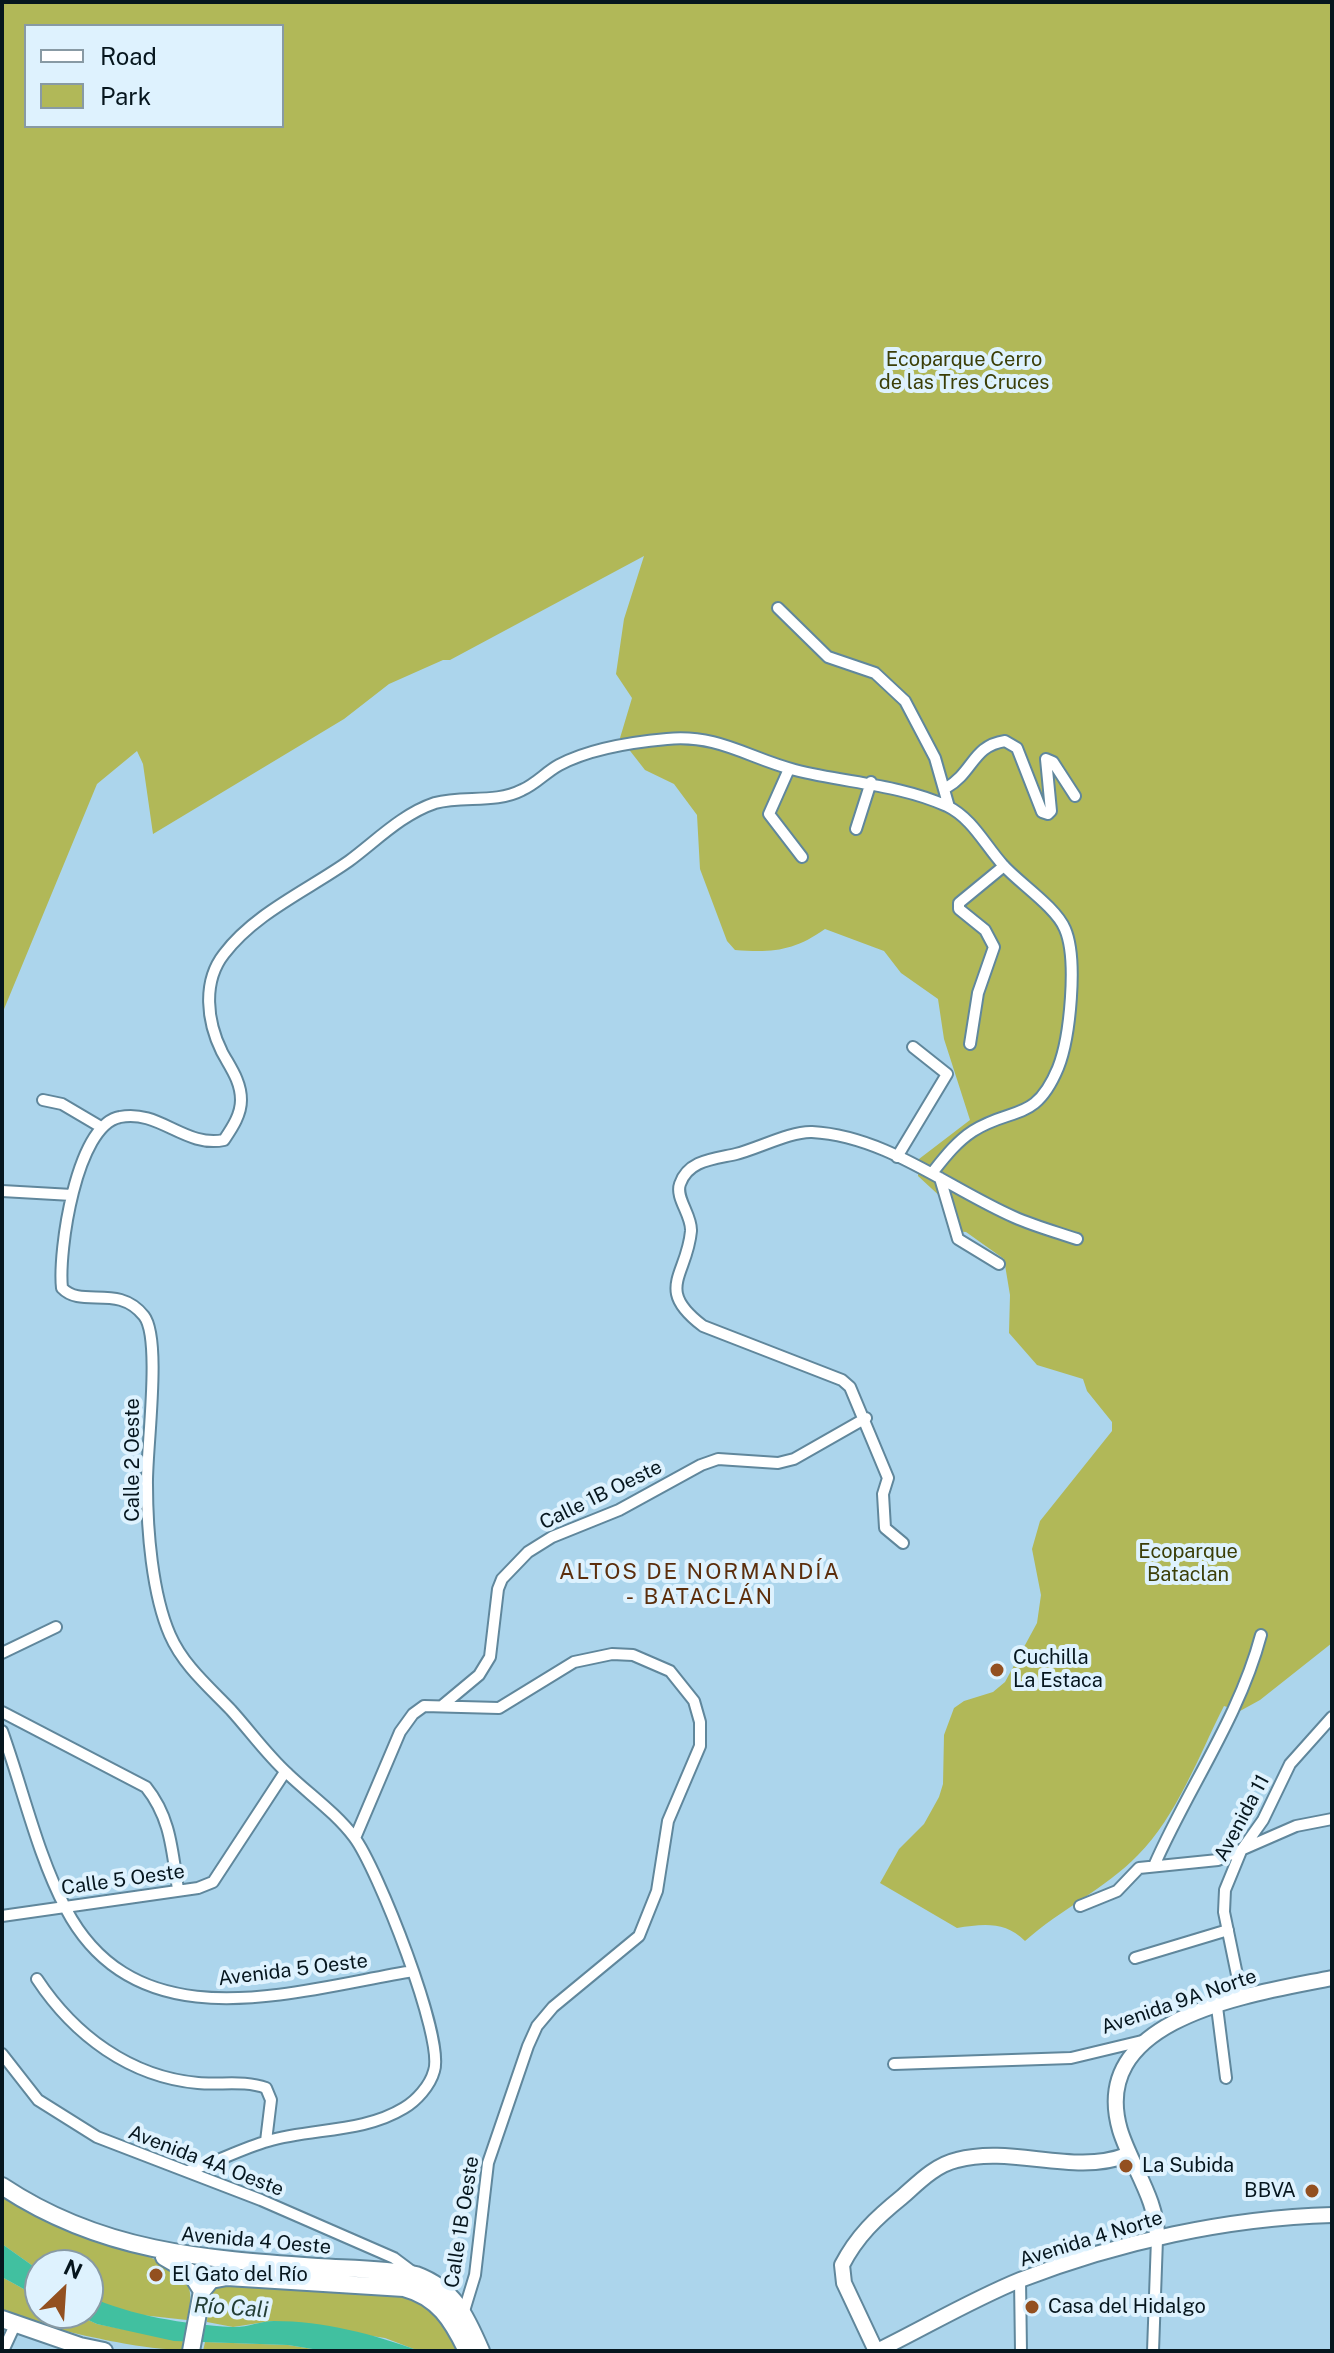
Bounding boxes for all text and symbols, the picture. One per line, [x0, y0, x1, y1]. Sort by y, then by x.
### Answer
legend [24, 24, 284, 128]
text: Road [100, 42, 157, 70]
text: Park [100, 82, 151, 110]
park label: Ecoparque Cerro de las Tres Cruces [879, 348, 1049, 395]
street label: Calle 2 Oeste [121, 1398, 145, 1522]
street label: Calle 1B Oeste [536, 1455, 666, 1535]
park label: Ecoparque Bataclan [1138, 1540, 1238, 1587]
district label: ALTOS DE NORMANDÍA - BATACLÁN [559, 1559, 841, 1610]
place label: Cuchilla La Estaca [1013, 1646, 1103, 1693]
marker: Cuchilla La Estaca [988, 1661, 1006, 1679]
street label: Avenida 11 [1209, 1771, 1275, 1865]
street label: Calle 5 Oeste [60, 1859, 186, 1901]
street label: Avenida 5 Oeste [217, 1949, 369, 1991]
street label: Avenida 9A Norte [1098, 1964, 1260, 2040]
street label: Avenida 4A Oeste [125, 2120, 287, 2202]
street label: Calle 1B Oeste [440, 2154, 484, 2290]
place label: La Subida [1142, 2154, 1234, 2178]
marker: La Subida [1117, 2157, 1135, 2175]
place label: BBVA [1244, 2179, 1296, 2203]
marker: BBVA [1303, 2182, 1321, 2200]
street label: Avenida 4 Norte [1016, 2206, 1166, 2272]
street label: Avenida 4 Oeste [180, 2222, 332, 2260]
north arrow [24, 2249, 104, 2329]
text: N [60, 2254, 87, 2284]
place label: El Gato del Río [172, 2263, 308, 2287]
marker: El Gato del Río [147, 2266, 165, 2284]
water label: Río Cali [193, 2292, 269, 2324]
place label: Casa del Hidalgo [1048, 2295, 1206, 2319]
marker: Casa del Hidalgo [1023, 2298, 1041, 2316]

